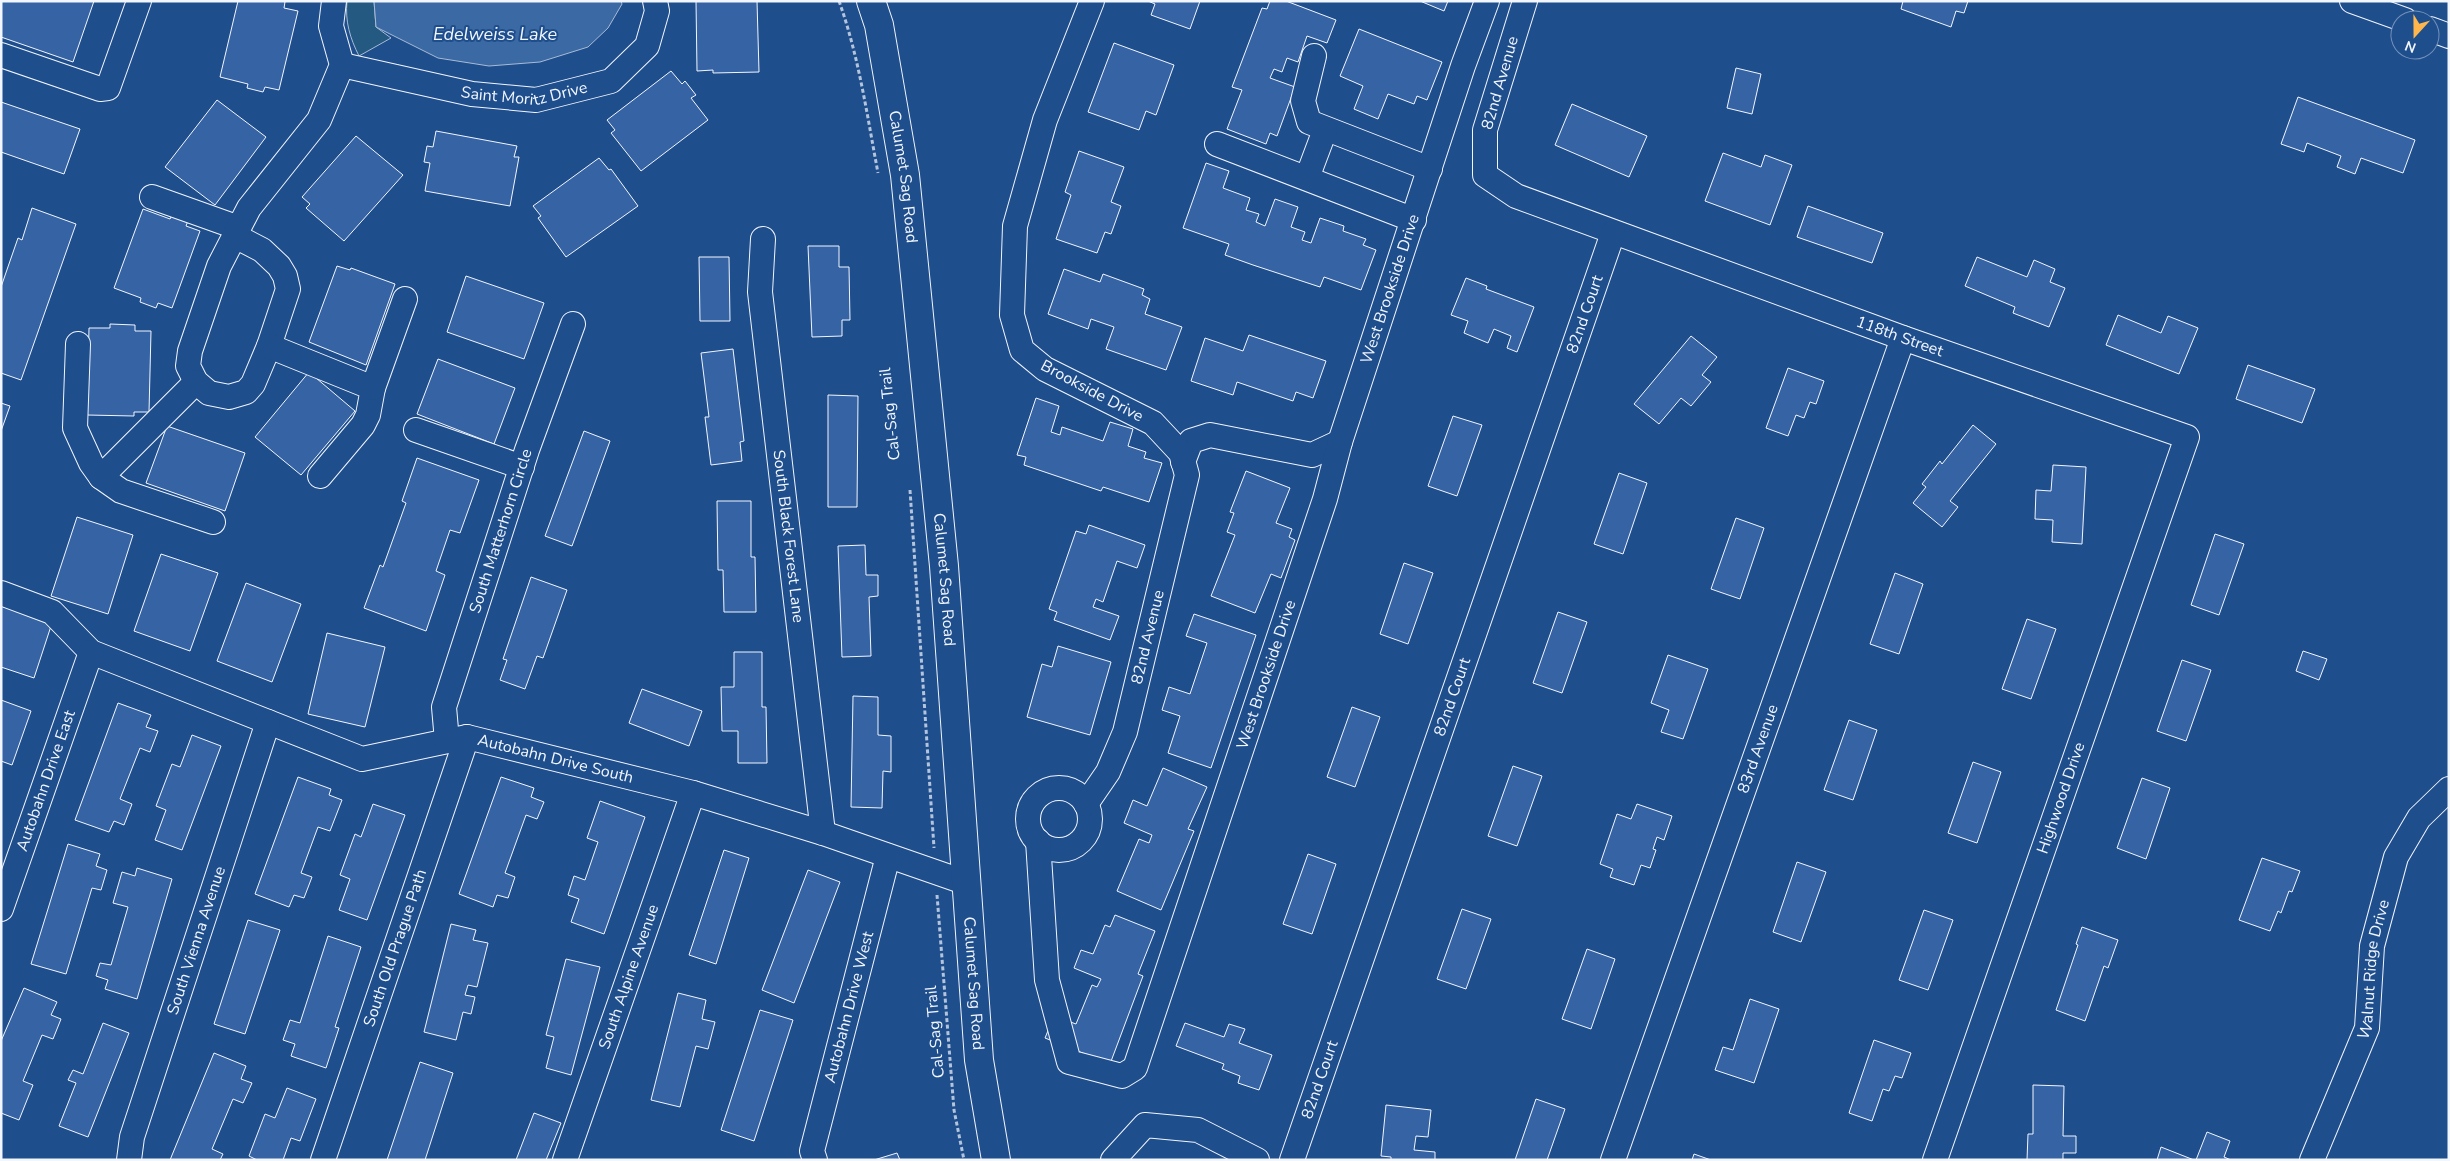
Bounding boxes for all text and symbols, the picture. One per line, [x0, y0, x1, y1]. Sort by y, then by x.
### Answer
north arrow [2390, 10, 2440, 60]
water label: Edelweiss Lake [433, 22, 557, 46]
street label: 82nd Avenue [1476, 34, 1524, 132]
text: N [2402, 36, 2419, 57]
street label: Saint Moritz Drive [459, 76, 590, 111]
street label: Calumet Sag Road [883, 109, 923, 244]
street label: West Brookside Drive [1355, 211, 1425, 367]
street label: 82nd Court [1561, 272, 1609, 356]
street label: 118th Street [1853, 311, 1947, 362]
street label: Brookside Drive [1037, 355, 1147, 427]
street label: Cal-Sag Trail [874, 366, 906, 461]
street label: South Matterhorn Circle [464, 446, 538, 616]
street label: South Black Forest Lane [767, 449, 809, 624]
street label: Calumet Sag Road [928, 512, 961, 647]
street label: 82nd Avenue [1126, 588, 1170, 686]
street label: West Brookside Drive [1231, 597, 1302, 752]
street label: 82nd Court [1429, 654, 1476, 739]
street label: 83rd Avenue [1732, 701, 1784, 796]
street label: Autobahn Drive East [11, 707, 81, 854]
street label: Autobahn Drive South [475, 729, 636, 789]
street label: Highwood Drive [2032, 739, 2090, 857]
street label: South Vienna Avenue [162, 863, 231, 1018]
street label: South Old Prague Path [358, 866, 432, 1030]
street label: Walnut Ridge Drive [2352, 897, 2395, 1043]
street label: South Alpine Avenue [593, 901, 664, 1052]
street label: Calumet Sag Road [958, 916, 989, 1051]
street label: Autobahn Drive West [819, 929, 879, 1085]
street label: Cal-Sag Trail [920, 985, 950, 1079]
street label: 82nd Court [1296, 1037, 1344, 1122]

